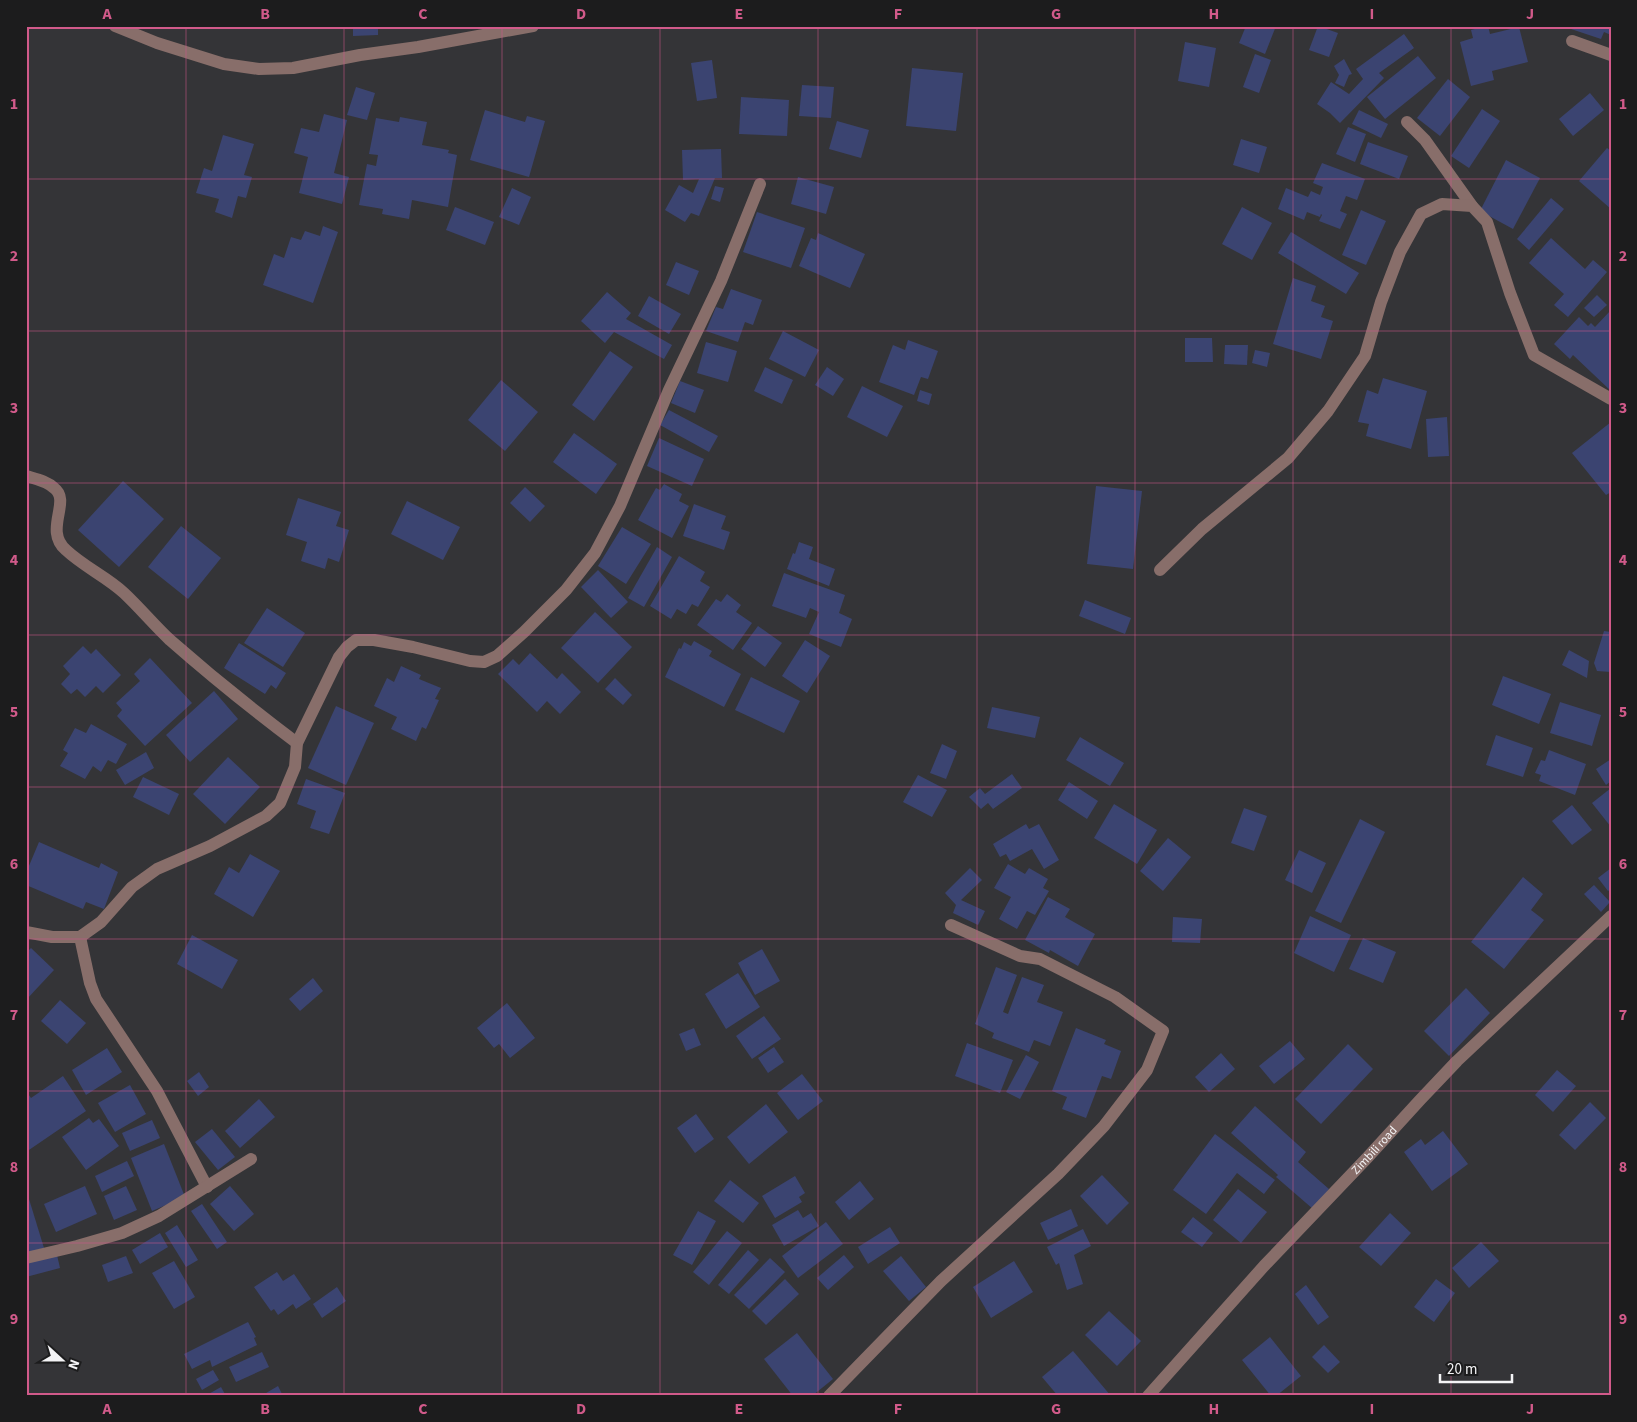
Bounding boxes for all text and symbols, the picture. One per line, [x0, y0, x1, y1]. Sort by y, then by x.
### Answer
text: A [101, 3, 112, 25]
text: B [260, 3, 270, 25]
text: C [418, 3, 428, 25]
text: D [576, 3, 586, 25]
text: E [735, 3, 743, 25]
text: F [894, 3, 902, 25]
text: G [1051, 3, 1061, 25]
text: H [1209, 3, 1219, 25]
text: I [1370, 3, 1374, 25]
text: J [1526, 3, 1534, 25]
text: 1 [10, 93, 18, 115]
text: 1 [1619, 93, 1627, 115]
text: 2 [10, 245, 18, 267]
text: 2 [1619, 245, 1627, 267]
text: 3 [10, 397, 18, 419]
text: 3 [1619, 397, 1627, 419]
text: 4 [10, 549, 19, 571]
text: 4 [1619, 549, 1628, 571]
text: 5 [10, 701, 18, 723]
text: 5 [1619, 701, 1627, 723]
text: 6 [10, 853, 18, 875]
text: 6 [1619, 853, 1627, 875]
text: 7 [10, 1004, 18, 1026]
text: 7 [1619, 1004, 1627, 1026]
street label: Zimbili road [1348, 1122, 1401, 1178]
text: 8 [10, 1156, 18, 1178]
text: 8 [1619, 1156, 1627, 1178]
text: 9 [10, 1308, 18, 1330]
text: 9 [1619, 1308, 1627, 1330]
north arrow [38, 1334, 88, 1384]
scale bar [1440, 1352, 1512, 1384]
text: N [62, 1356, 84, 1372]
text: 20 m [1447, 1359, 1477, 1380]
text: A [101, 1398, 112, 1420]
text: B [260, 1398, 270, 1420]
text: C [418, 1398, 428, 1420]
text: D [576, 1398, 586, 1420]
text: E [735, 1398, 743, 1420]
text: F [894, 1398, 902, 1420]
text: G [1051, 1398, 1061, 1420]
text: H [1209, 1398, 1219, 1420]
text: I [1370, 1398, 1374, 1420]
text: J [1526, 1398, 1534, 1420]

